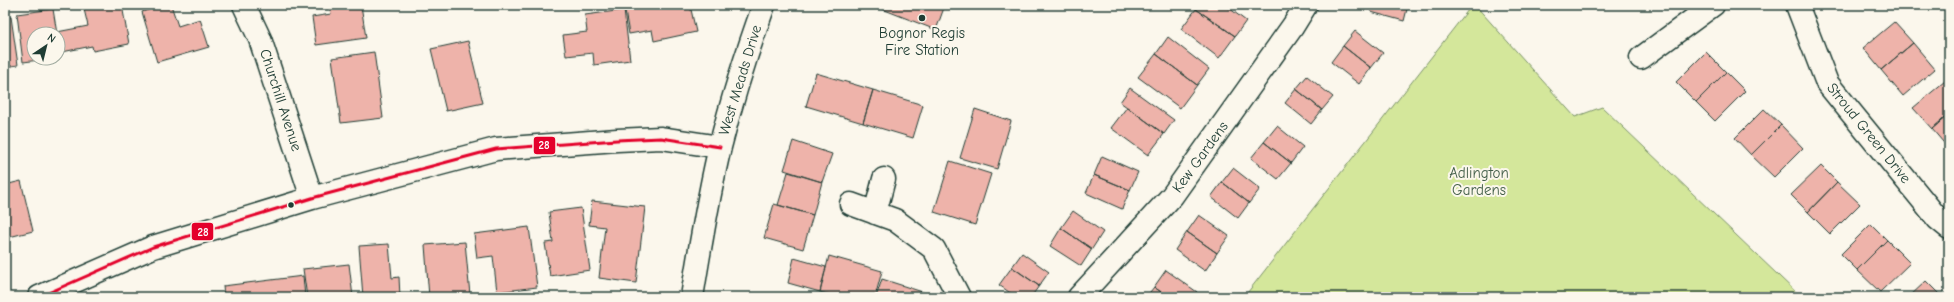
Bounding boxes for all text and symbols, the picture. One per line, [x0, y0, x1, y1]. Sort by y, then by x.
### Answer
marker: Bognor Regis Fire Station [917, 13, 927, 23]
street label: West Meads Drive [715, 22, 765, 137]
place label: Bognor Regis Fire Station [879, 24, 965, 59]
north arrow [26, 26, 66, 66]
text: N [45, 31, 58, 46]
street label: Churchill Avenue [256, 47, 306, 154]
street label: Stroud Green Drive [1823, 79, 1915, 187]
street label: Kew Gardens [1168, 118, 1232, 196]
line badge: 28 [533, 136, 556, 155]
text: 28 [538, 139, 550, 152]
park label: Adlington Gardens [1449, 164, 1509, 199]
unlabelled marker [286, 200, 296, 210]
line badge: 28 [191, 222, 214, 241]
text: 28 [197, 226, 209, 239]

